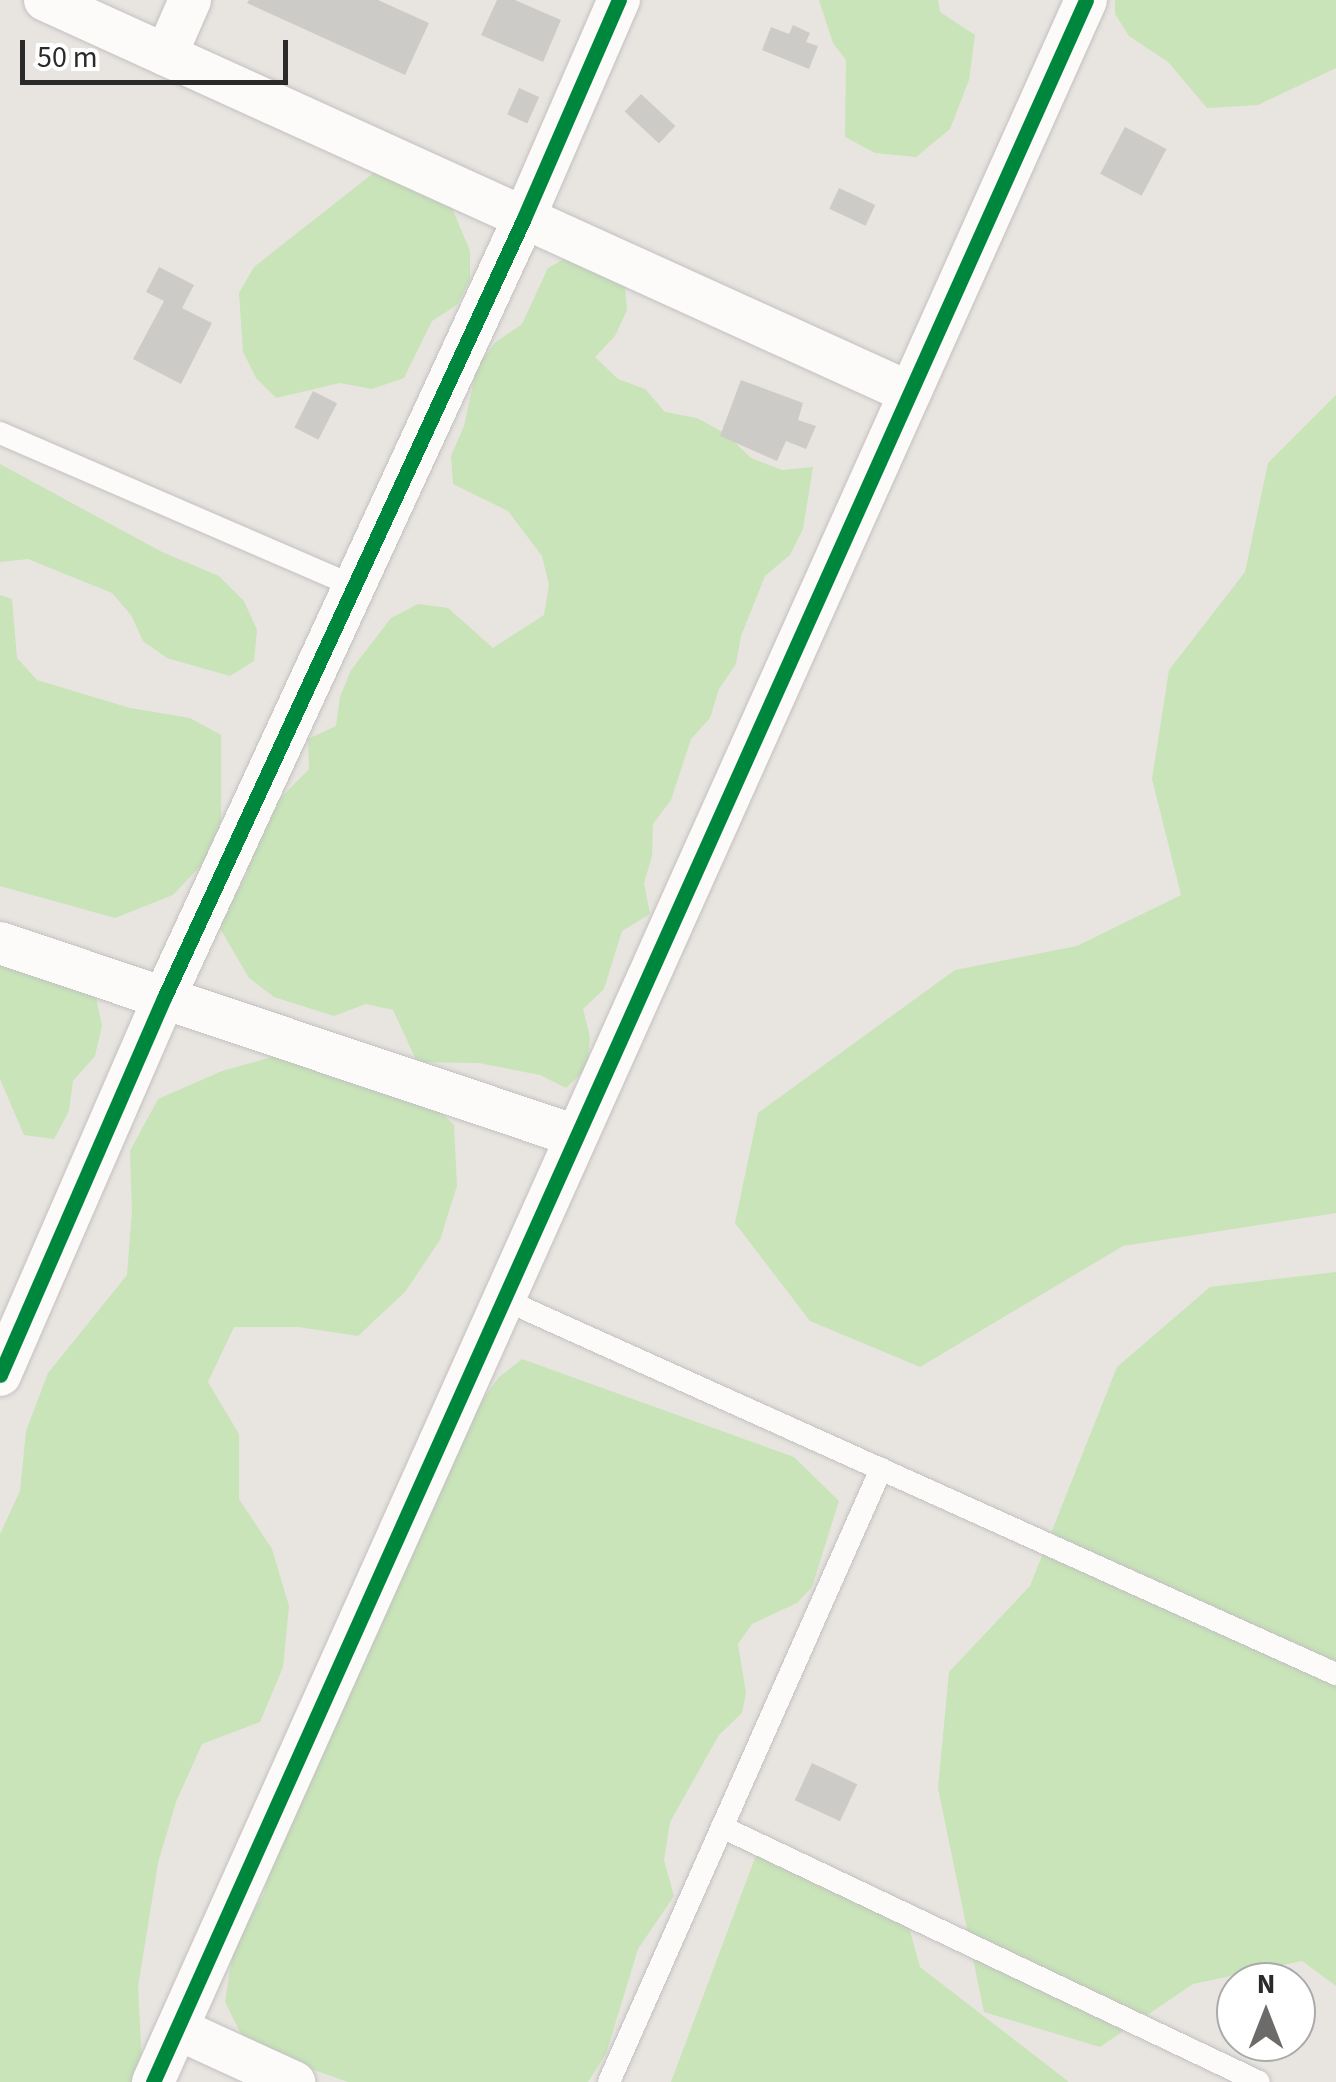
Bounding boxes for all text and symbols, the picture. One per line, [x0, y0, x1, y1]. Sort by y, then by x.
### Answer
scale bar [25, 20, 292, 82]
text: 50 m [37, 36, 98, 79]
north arrow [1216, 1962, 1316, 2062]
text: N [1257, 1964, 1275, 2004]

